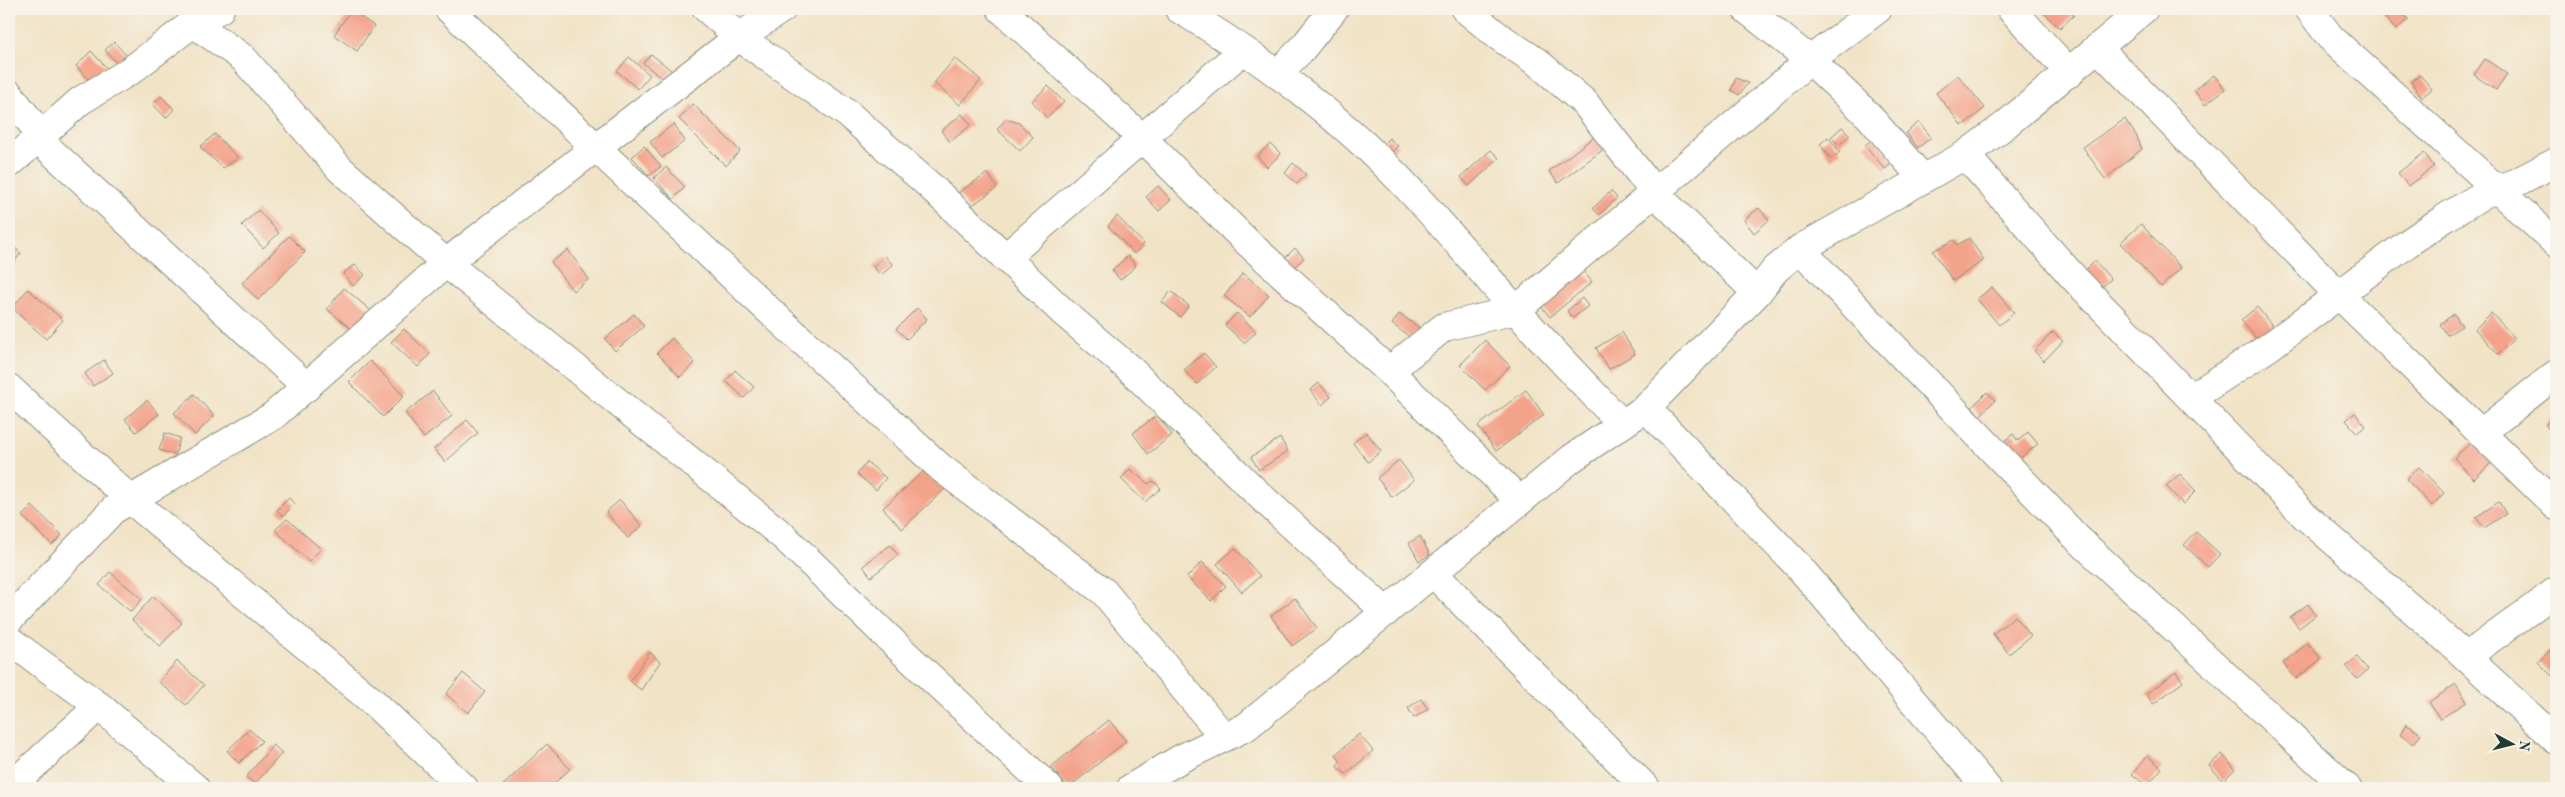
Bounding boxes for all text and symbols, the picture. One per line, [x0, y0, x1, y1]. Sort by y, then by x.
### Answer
north arrow [2488, 720, 2538, 770]
text: N [2516, 739, 2532, 752]

